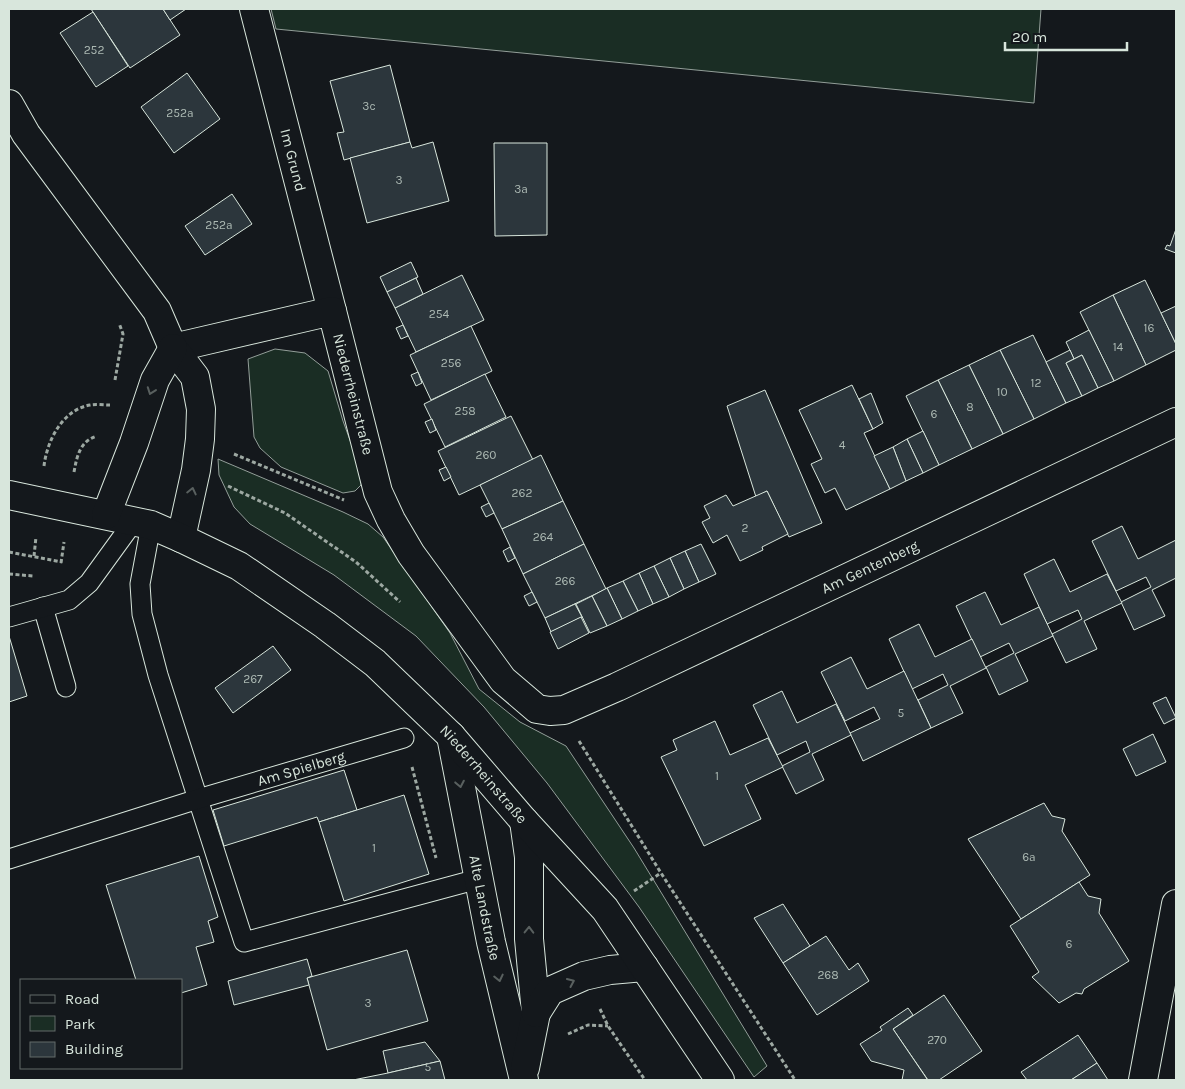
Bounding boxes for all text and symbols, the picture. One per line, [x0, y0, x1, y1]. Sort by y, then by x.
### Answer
scale bar [1005, 20, 1128, 52]
text: 20 m [1012, 28, 1047, 46]
house number: 252 [84, 43, 104, 57]
house number: 3c [362, 99, 376, 113]
house number: 252a [166, 106, 194, 120]
street label: Im Grund [276, 127, 310, 193]
house number: 3 [395, 173, 403, 187]
house number: 3a [514, 182, 528, 196]
house number: 252a [205, 218, 233, 232]
house number: 254 [429, 307, 450, 321]
house number: 16 [1144, 321, 1155, 335]
street label: Niederrheinstraße [329, 332, 377, 457]
house number: 14 [1113, 340, 1124, 354]
house number: 256 [441, 356, 461, 370]
house number: 12 [1031, 376, 1042, 390]
house number: 10 [996, 385, 1008, 399]
one-way arrow [147, 386, 157, 395]
house number: 8 [966, 400, 974, 414]
house number: 258 [454, 404, 476, 418]
house number: 6 [931, 407, 938, 421]
house number: 4 [839, 438, 846, 452]
house number: 260 [476, 448, 496, 462]
one-way arrow [186, 486, 197, 495]
house number: 262 [512, 486, 532, 500]
house number: 2 [742, 521, 749, 535]
house number: 264 [533, 530, 554, 544]
street label: Am Gentenberg [819, 536, 922, 598]
house number: 266 [555, 574, 575, 588]
house number: 267 [243, 672, 263, 686]
house number: 5 [898, 706, 905, 720]
street label: Niederrheinstraße [436, 721, 531, 827]
street label: Am Spielberg [255, 747, 348, 790]
house number: 1 [715, 769, 719, 783]
one-way arrow [455, 779, 465, 788]
house number: 1 [372, 841, 376, 855]
house number: 6a [1022, 850, 1036, 864]
street label: Alte Landstraße [465, 854, 504, 962]
one-way arrow [524, 926, 535, 934]
house number: 6 [1066, 937, 1073, 951]
house number: 268 [817, 968, 839, 982]
one-way arrow [493, 973, 504, 982]
one-way arrow [566, 978, 575, 988]
legend [20, 979, 182, 1069]
text: Road [65, 990, 100, 1008]
house number: 3 [364, 996, 372, 1010]
text: Park [65, 1015, 95, 1033]
house number: 270 [927, 1033, 947, 1047]
text: Building [65, 1040, 123, 1058]
house number: 5 [425, 1060, 432, 1074]

